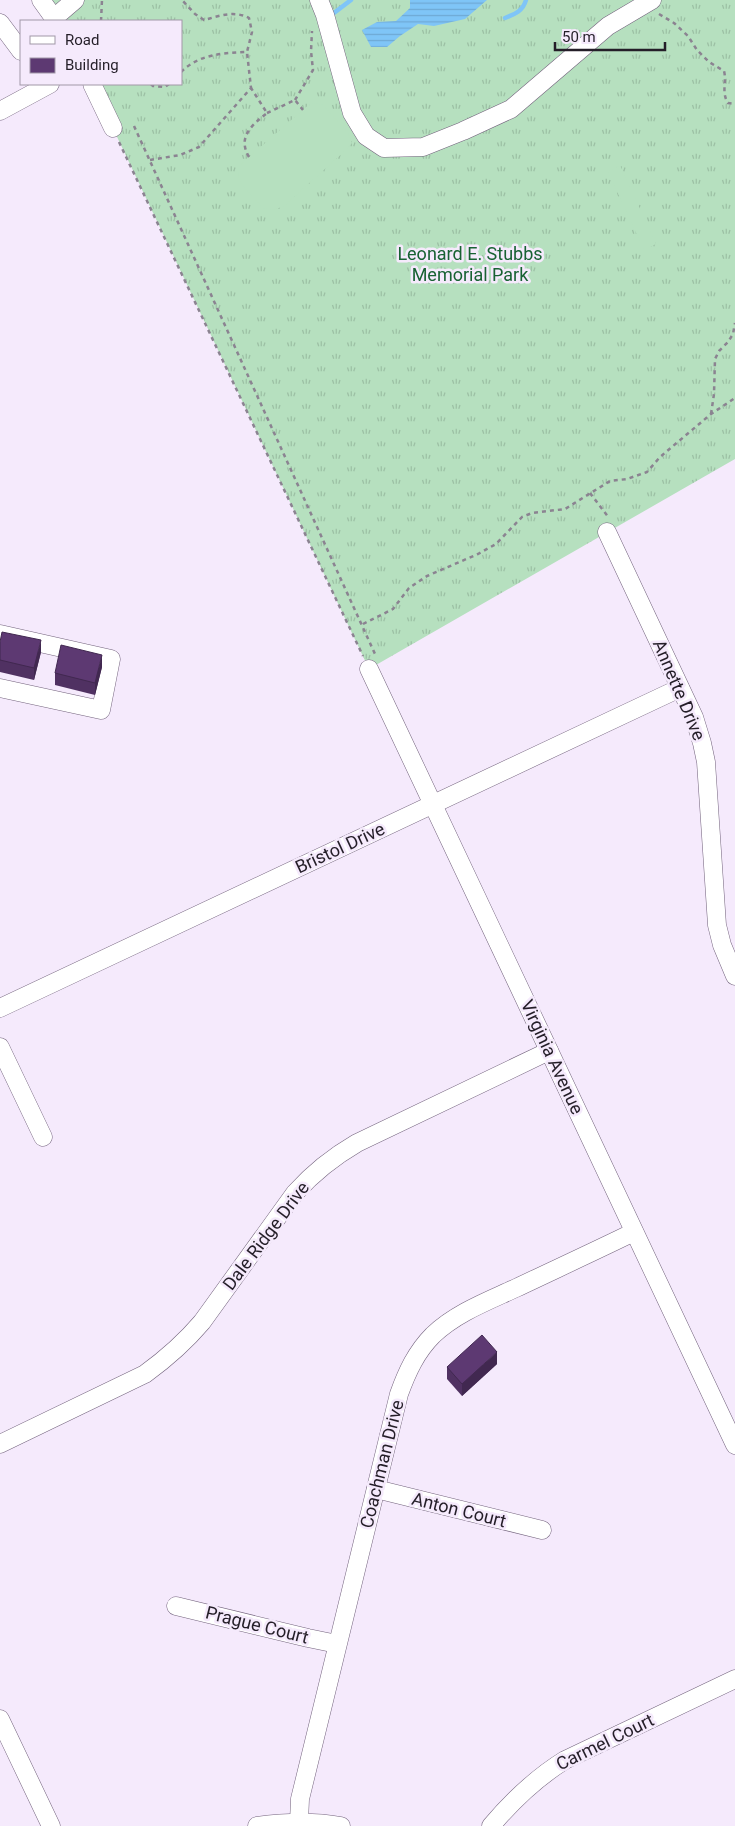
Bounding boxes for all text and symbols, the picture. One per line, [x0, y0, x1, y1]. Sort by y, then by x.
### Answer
legend [20, 20, 182, 85]
scale bar [555, 20, 665, 52]
text: 50 m [562, 28, 596, 46]
text: Road [65, 31, 99, 49]
text: Building [65, 56, 119, 74]
park label: Leonard E. Stubbs Memorial Park [397, 243, 543, 285]
street label: Annette Drive [649, 636, 710, 743]
street label: Bristol Drive [292, 818, 388, 877]
street label: Virginia Avenue [517, 996, 588, 1117]
street label: Dale Ridge Drive [218, 1177, 313, 1294]
street label: Coachman Drive [355, 1398, 408, 1530]
street label: Anton Court [410, 1488, 509, 1531]
street label: Prague Court [204, 1602, 311, 1647]
street label: Carmel Court [552, 1709, 657, 1774]

